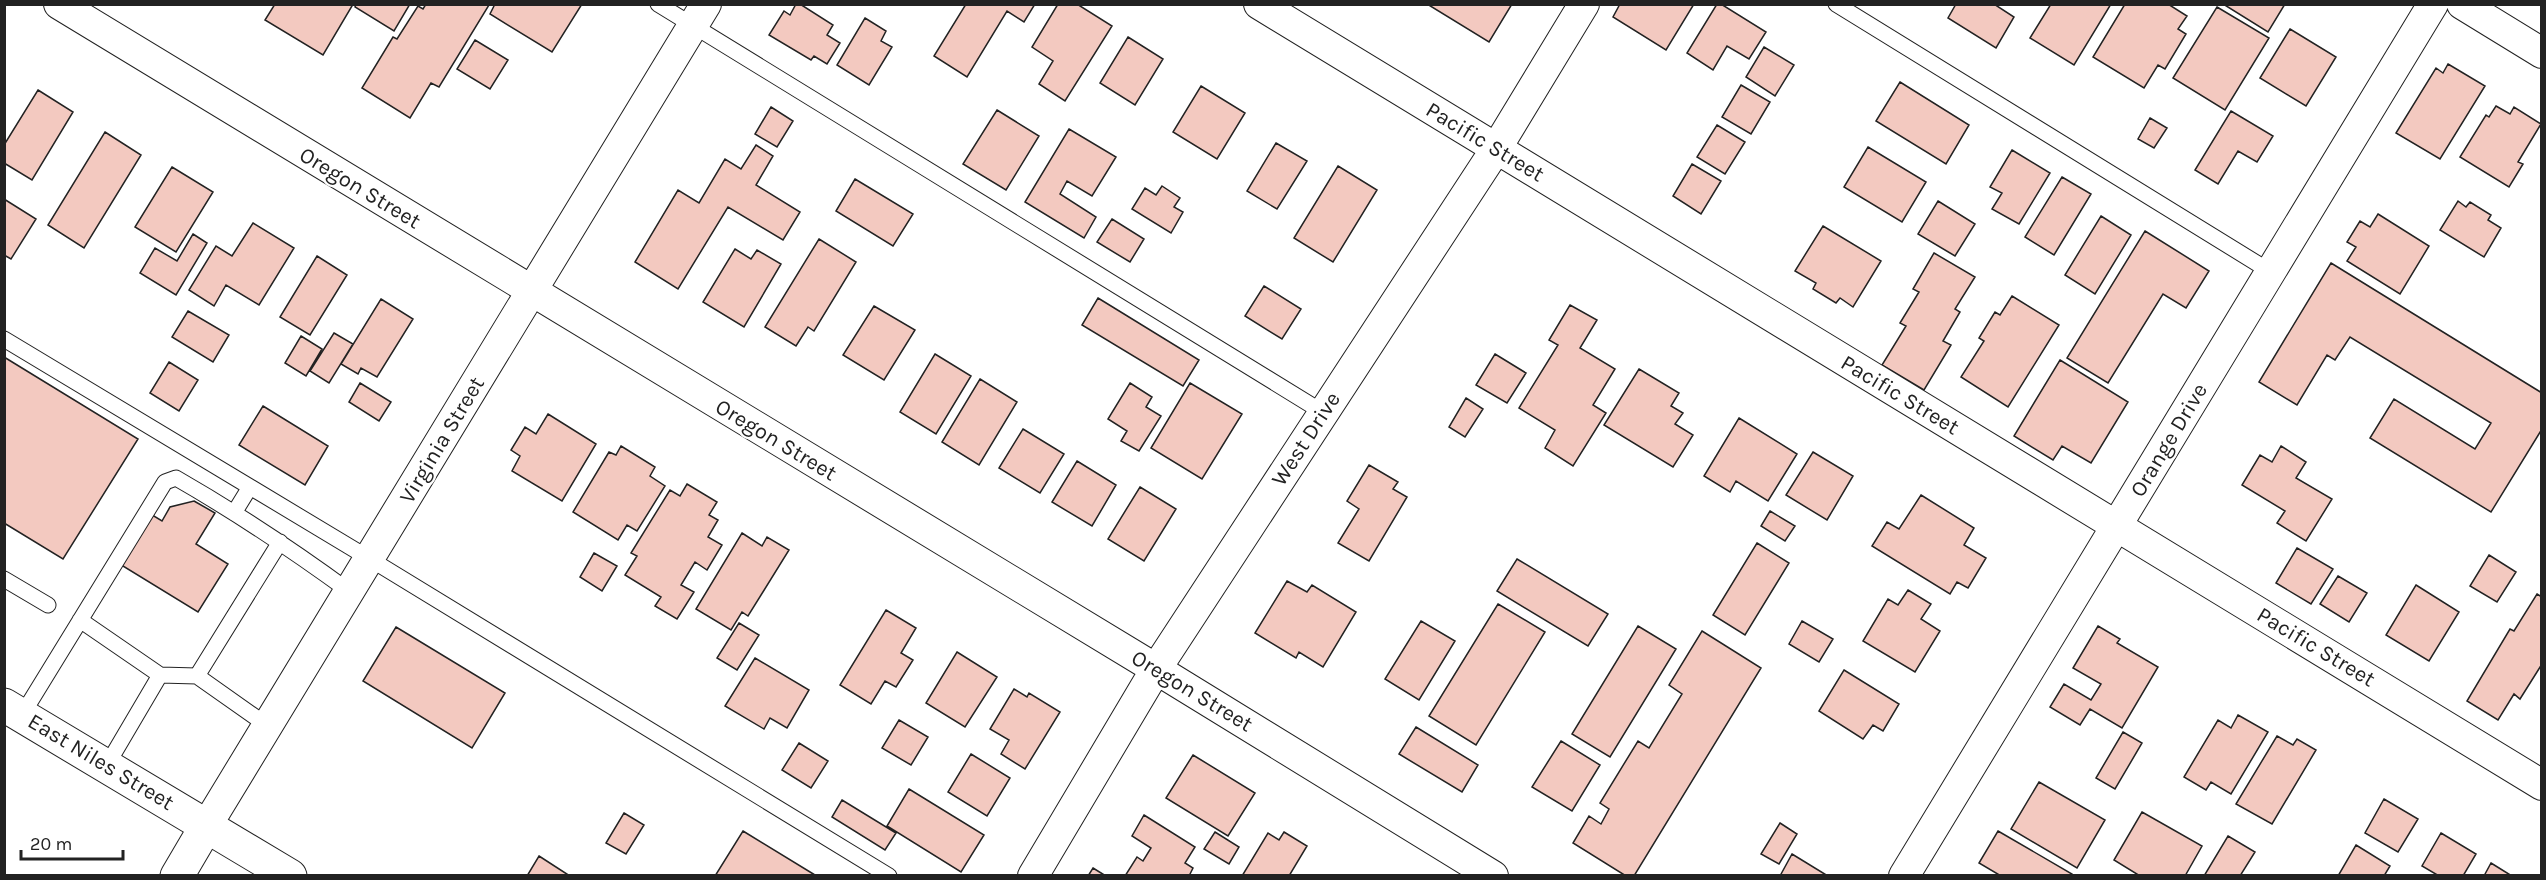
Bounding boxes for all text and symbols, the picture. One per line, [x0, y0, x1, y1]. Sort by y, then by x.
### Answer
street label: Pacific Street [1421, 97, 1549, 187]
street label: Oregon Street [295, 142, 425, 234]
street label: Pacific Street [1836, 350, 1964, 440]
street label: Virginia Street [394, 372, 490, 508]
street label: Orange Drive [2125, 378, 2213, 502]
street label: West Drive [1266, 387, 1346, 491]
street label: Oregon Street [711, 394, 841, 486]
street label: Pacific Street [2252, 602, 2380, 692]
street label: Oregon Street [1127, 645, 1257, 737]
street label: East Niles Street [23, 708, 179, 816]
scale bar [21, 823, 123, 861]
text: 20 m [30, 833, 72, 855]

